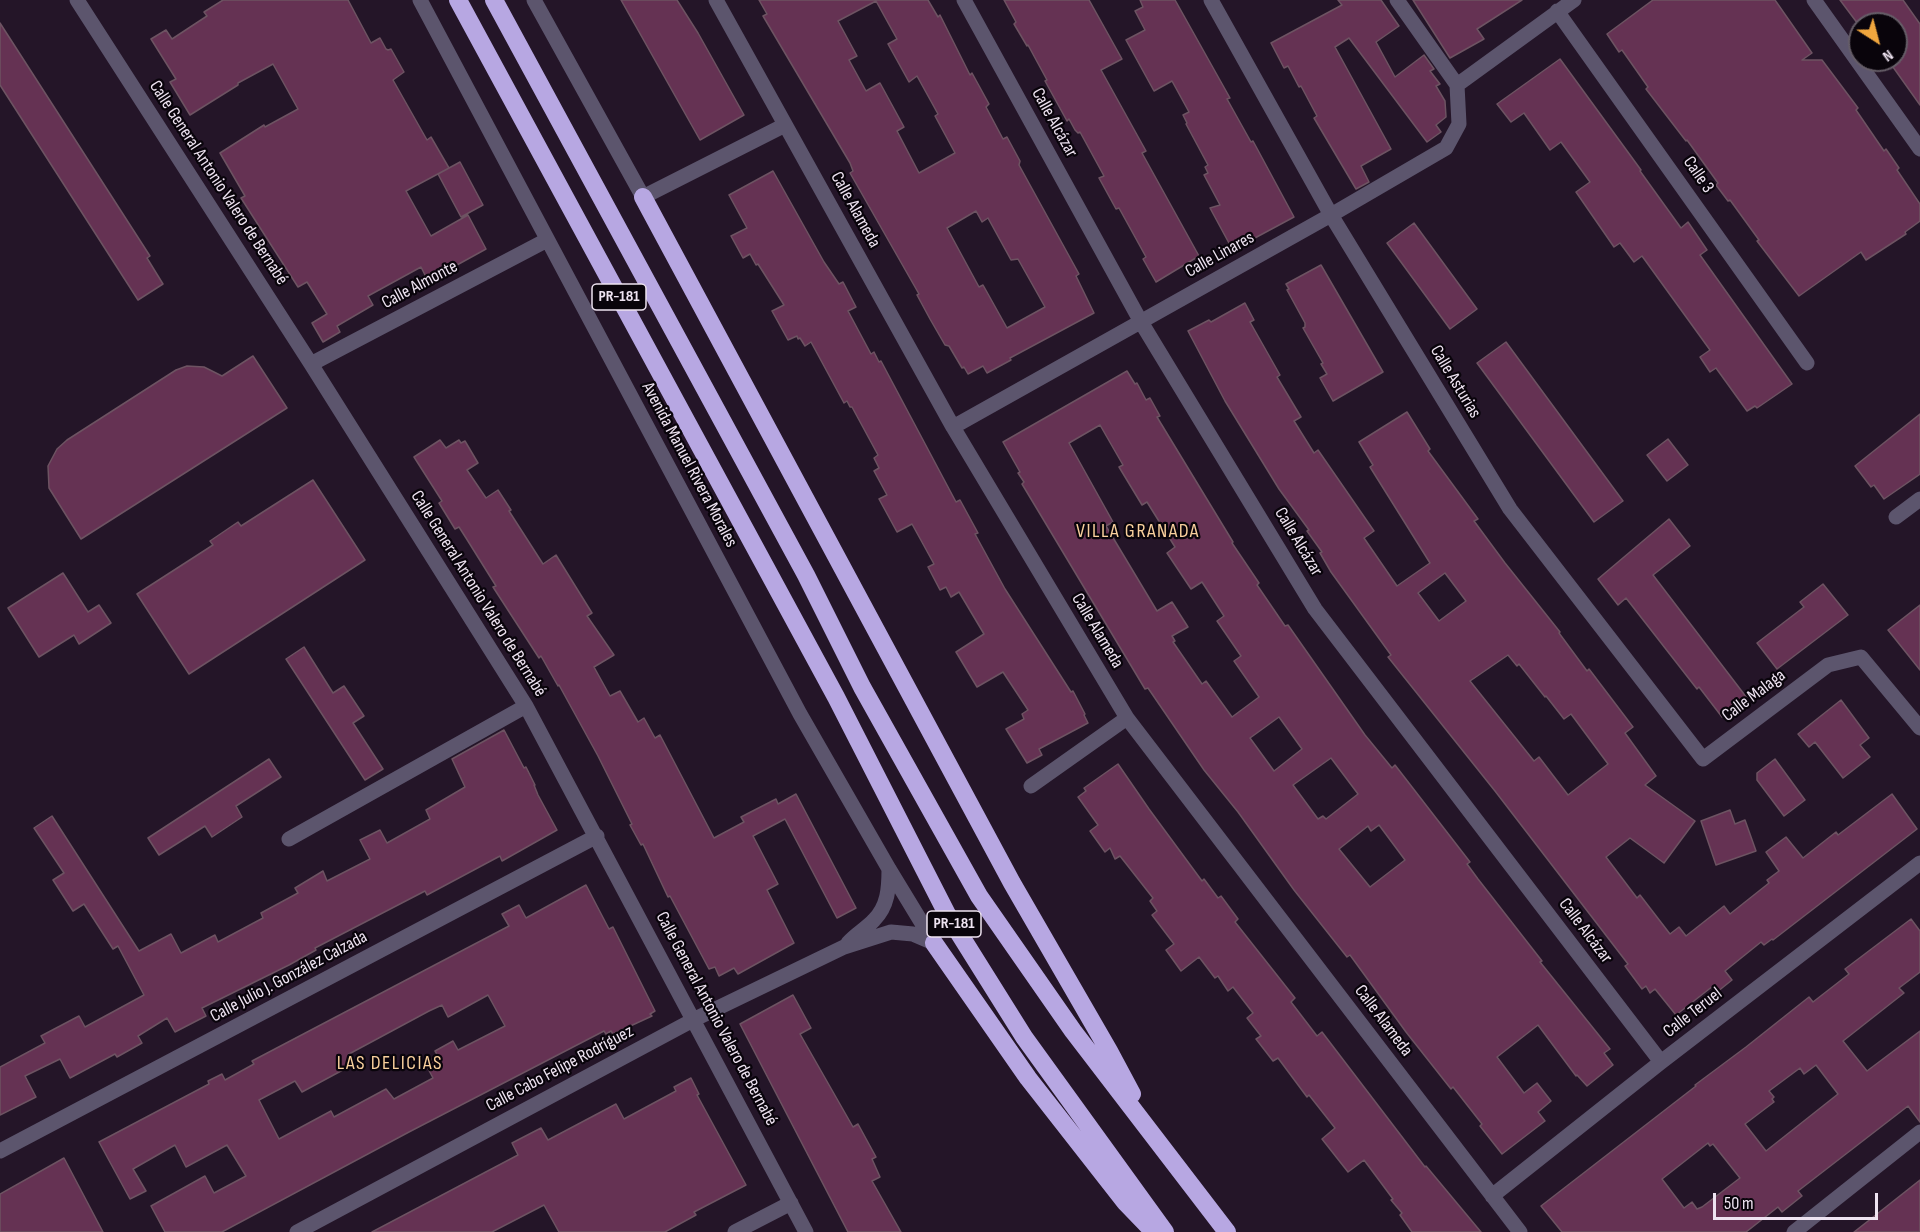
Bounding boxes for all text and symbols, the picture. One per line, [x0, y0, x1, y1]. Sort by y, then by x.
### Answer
north arrow [1848, 12, 1908, 72]
text: N [1879, 45, 1897, 66]
street label: Calle General Antonio Valero de Bernabé [144, 77, 292, 289]
street label: Calle Alcázar [1026, 85, 1082, 161]
street label: Calle 3 [1678, 153, 1718, 197]
street label: Calle Alameda [825, 168, 885, 252]
street label: Calle Linares [1182, 227, 1258, 283]
street label: Calle Almonte [378, 256, 462, 314]
road number: PR-181 [592, 284, 646, 310]
street label: Calle Asturias [1425, 342, 1485, 422]
street label: Avenida Manuel Rivera Morales [636, 379, 742, 551]
street label: Calle General Antonio Valero de Bernabé [406, 487, 550, 701]
street label: Calle Alcázar [1269, 504, 1327, 580]
district label: VILLA GRANADA [1076, 520, 1200, 544]
street label: Calle Alameda [1066, 590, 1128, 672]
street label: Calle Malaga [1718, 665, 1790, 727]
street label: Calle Alcázar [1554, 894, 1616, 968]
street label: Calle General Antonio Valero de Bernabé [650, 908, 782, 1130]
road number: PR-181 [927, 911, 981, 937]
street label: Calle Julio J. González Calzada [207, 927, 371, 1027]
street label: Calle Alameda [1349, 981, 1417, 1061]
street label: Calle Teruel [1659, 983, 1727, 1043]
street label: Calle Cabo Felipe Rodríguez [483, 1021, 637, 1117]
district label: LAS DELICIAS [337, 1052, 443, 1076]
scale bar [1716, 1181, 1881, 1219]
text: 50 m [1724, 1193, 1754, 1214]

